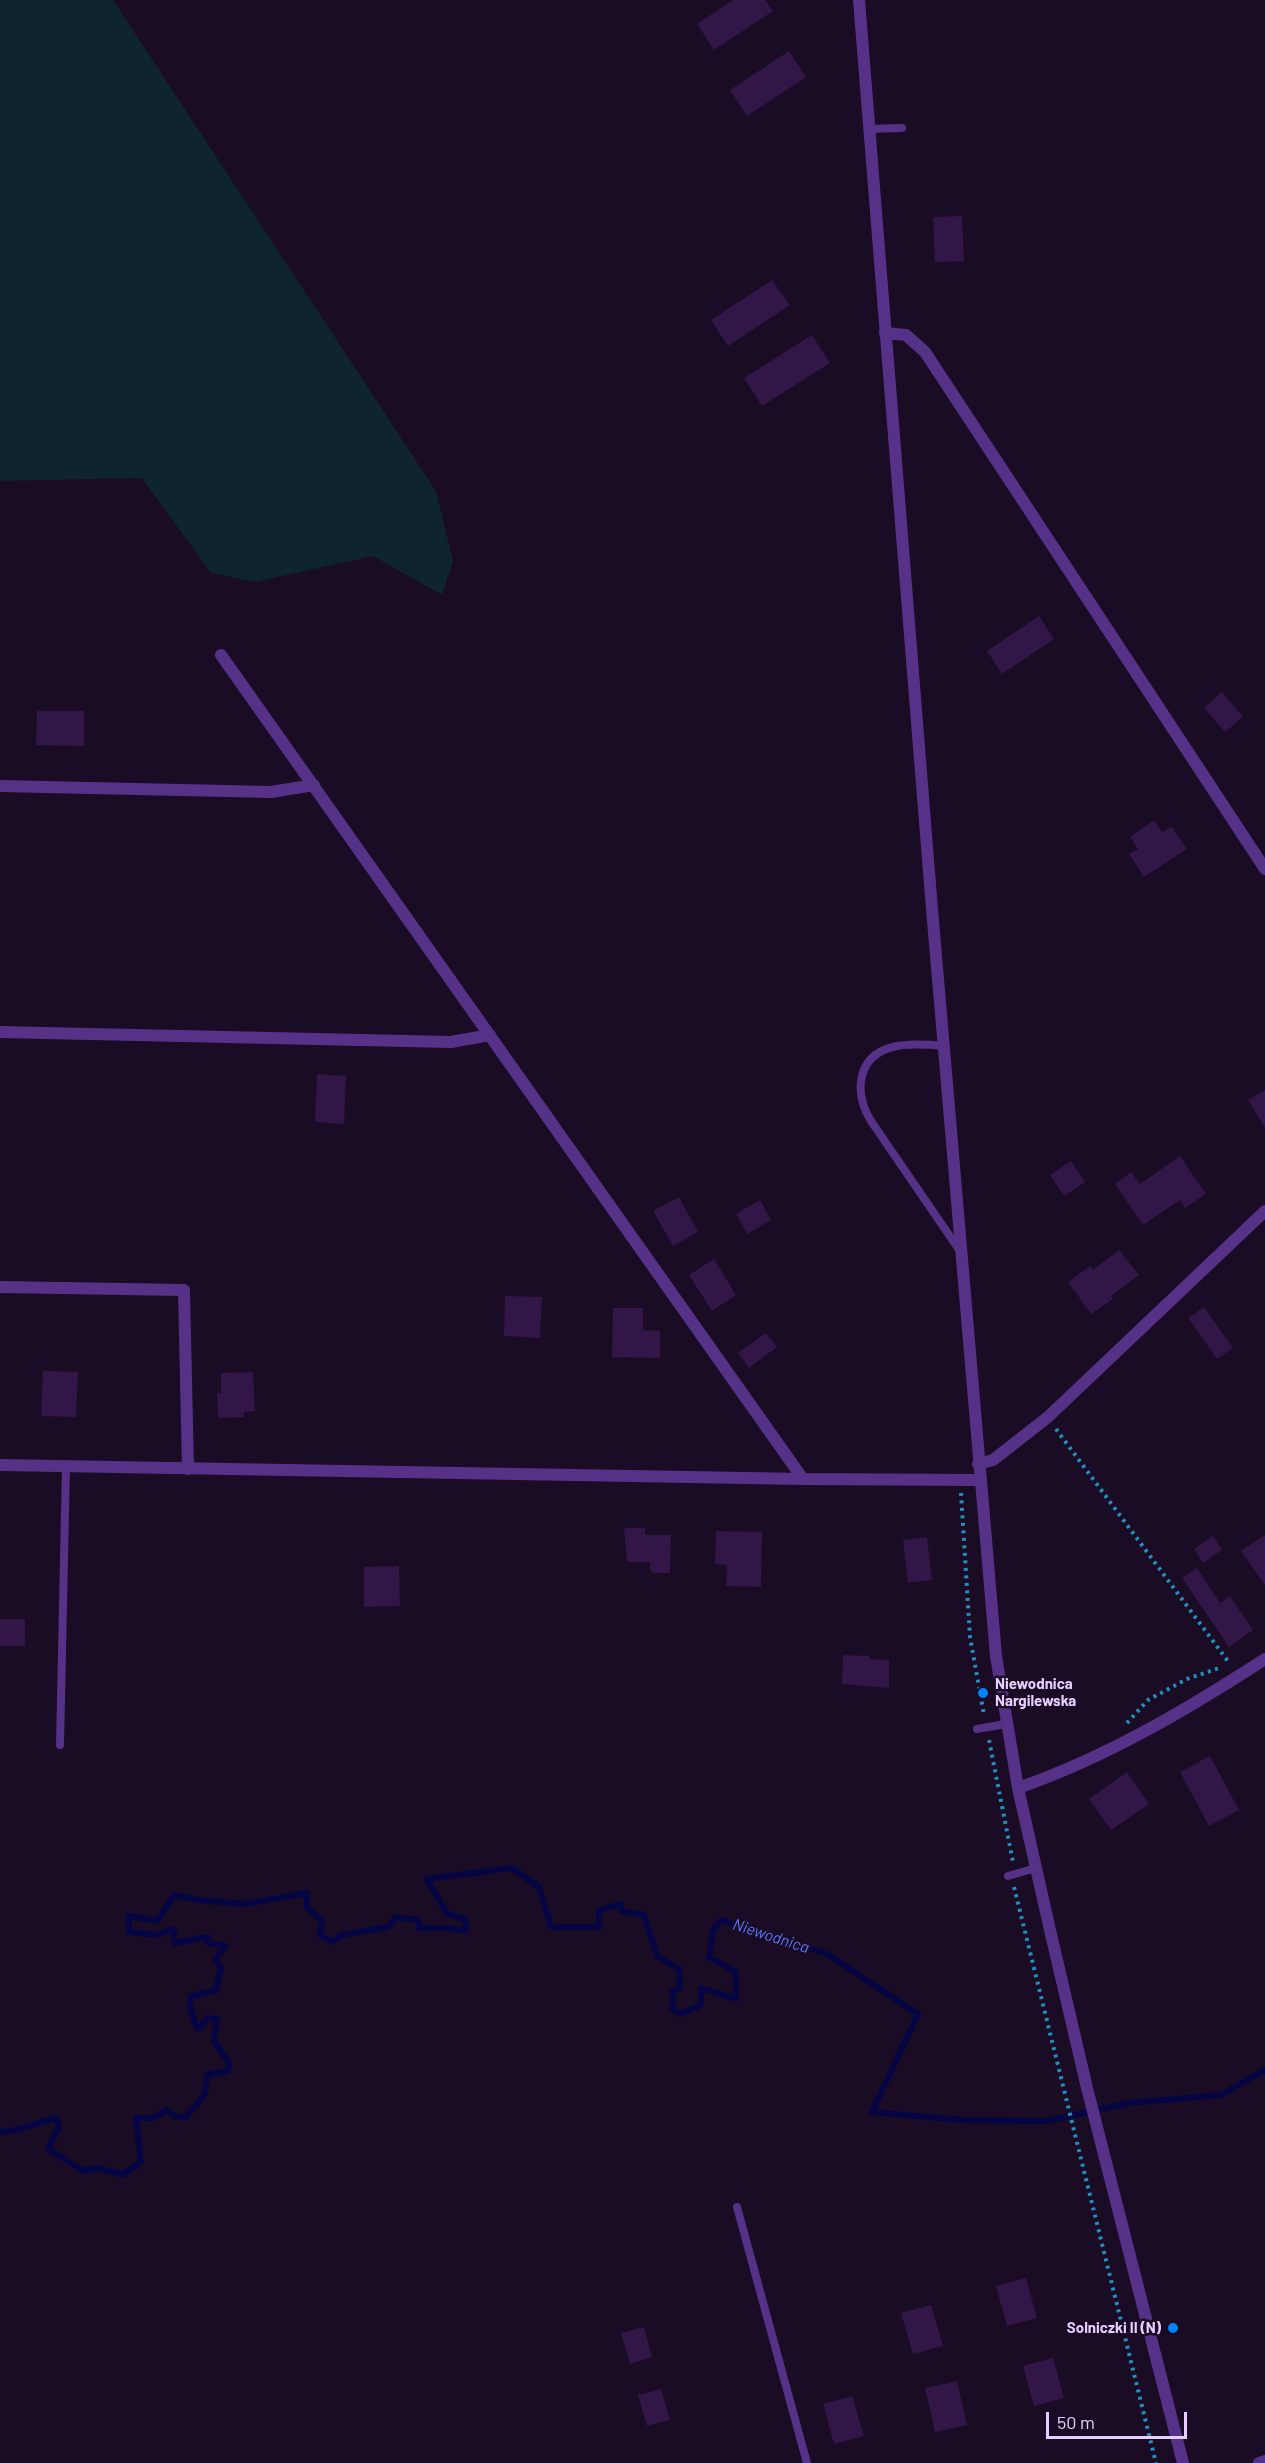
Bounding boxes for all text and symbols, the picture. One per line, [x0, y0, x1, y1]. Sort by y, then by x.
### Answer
place label: Niewodnica Nargilewska [995, 1675, 1076, 1710]
marker: Niewodnica Nargilewska [976, 1686, 990, 1700]
water label: Niewodnica [730, 1915, 812, 1957]
place label: Solniczki II (N) [1067, 2319, 1161, 2337]
marker: Solniczki II (N) [1166, 2321, 1180, 2335]
scale bar [1049, 2400, 1190, 2438]
text: 50 m [1057, 2411, 1095, 2433]

